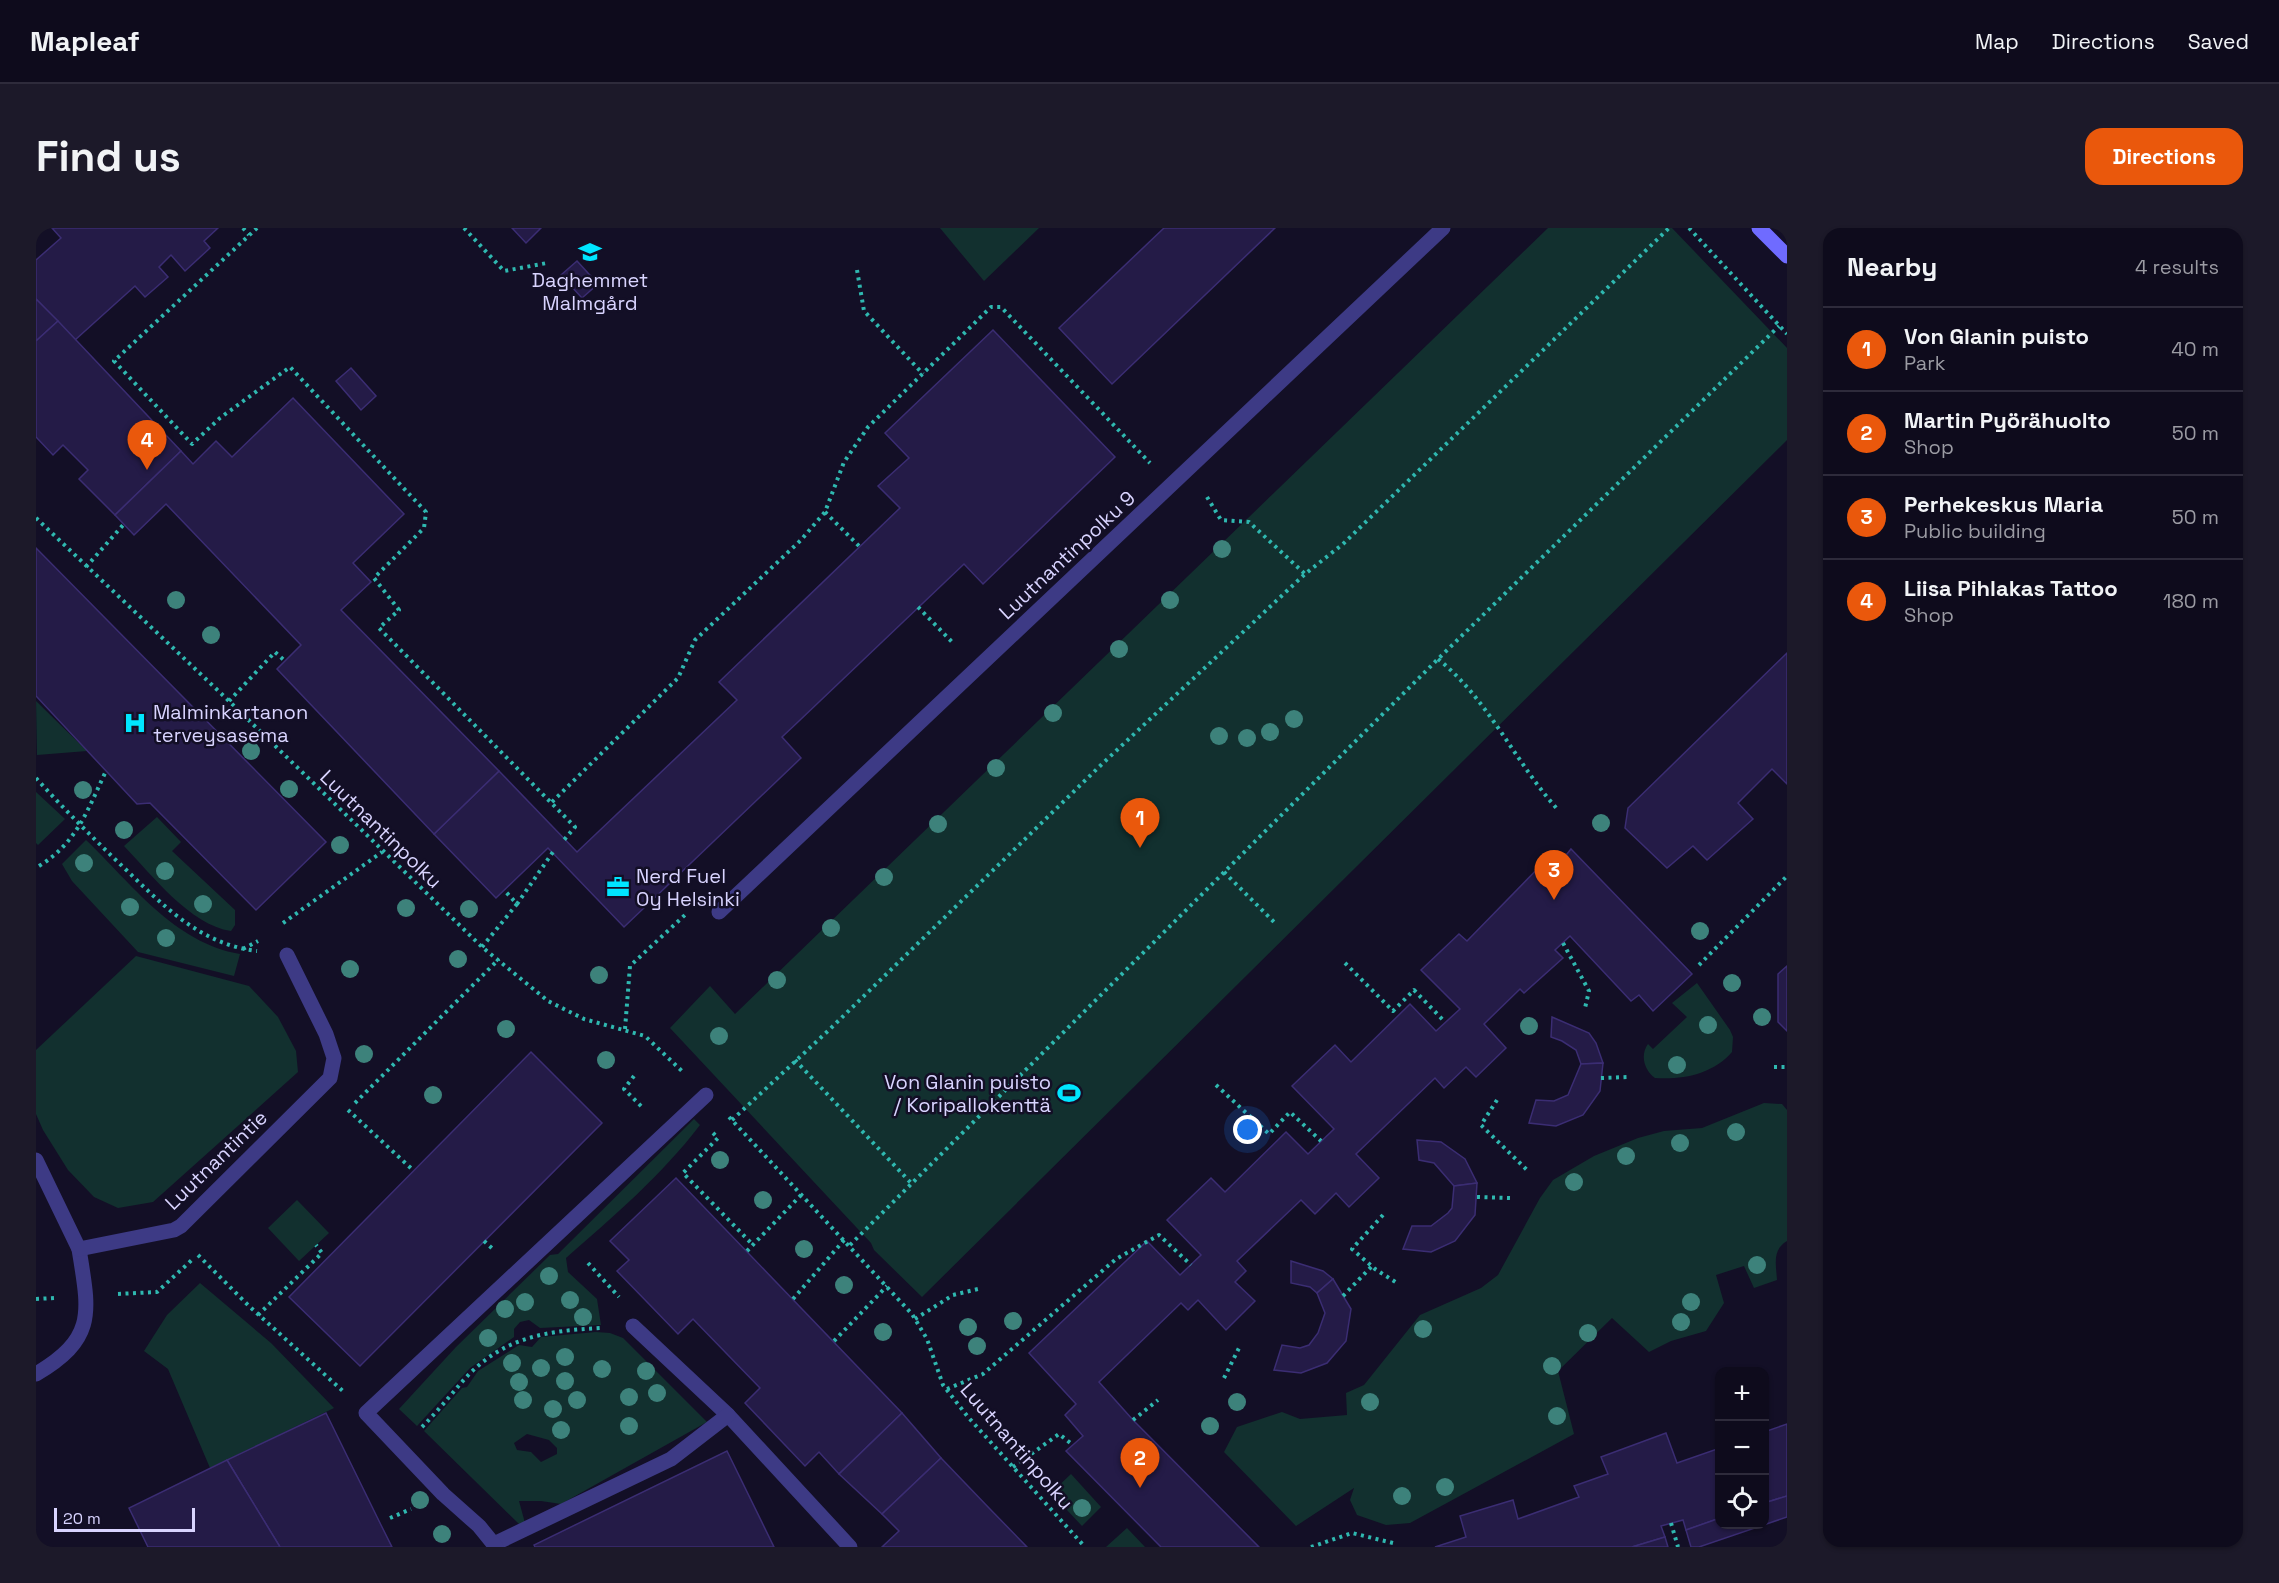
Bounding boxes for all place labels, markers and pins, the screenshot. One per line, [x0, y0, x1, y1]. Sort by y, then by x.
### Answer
school or university icon: Daghemmet Malmgård [577, 239, 603, 265]
place label: Daghemmet Malmgård [532, 267, 648, 316]
pin: 4 [128, 420, 166, 470]
place label: Malminkartanon terveysasema [153, 699, 308, 748]
hospital icon: Malminkartanon terveysasema [122, 710, 148, 736]
pin: 1 [1120, 798, 1160, 848]
pin: 3 [1534, 850, 1574, 900]
place label: Nerd Fuel Oy Helsinki [636, 863, 740, 912]
office icon: Nerd Fuel Oy Helsinki [605, 874, 631, 900]
place label: Von Glanin puisto / Koripallokenttä [884, 1069, 1051, 1118]
sports icon: Von Glanin puisto / Koripallokenttä [1056, 1080, 1082, 1106]
pin: 2 [1120, 1438, 1160, 1488]

